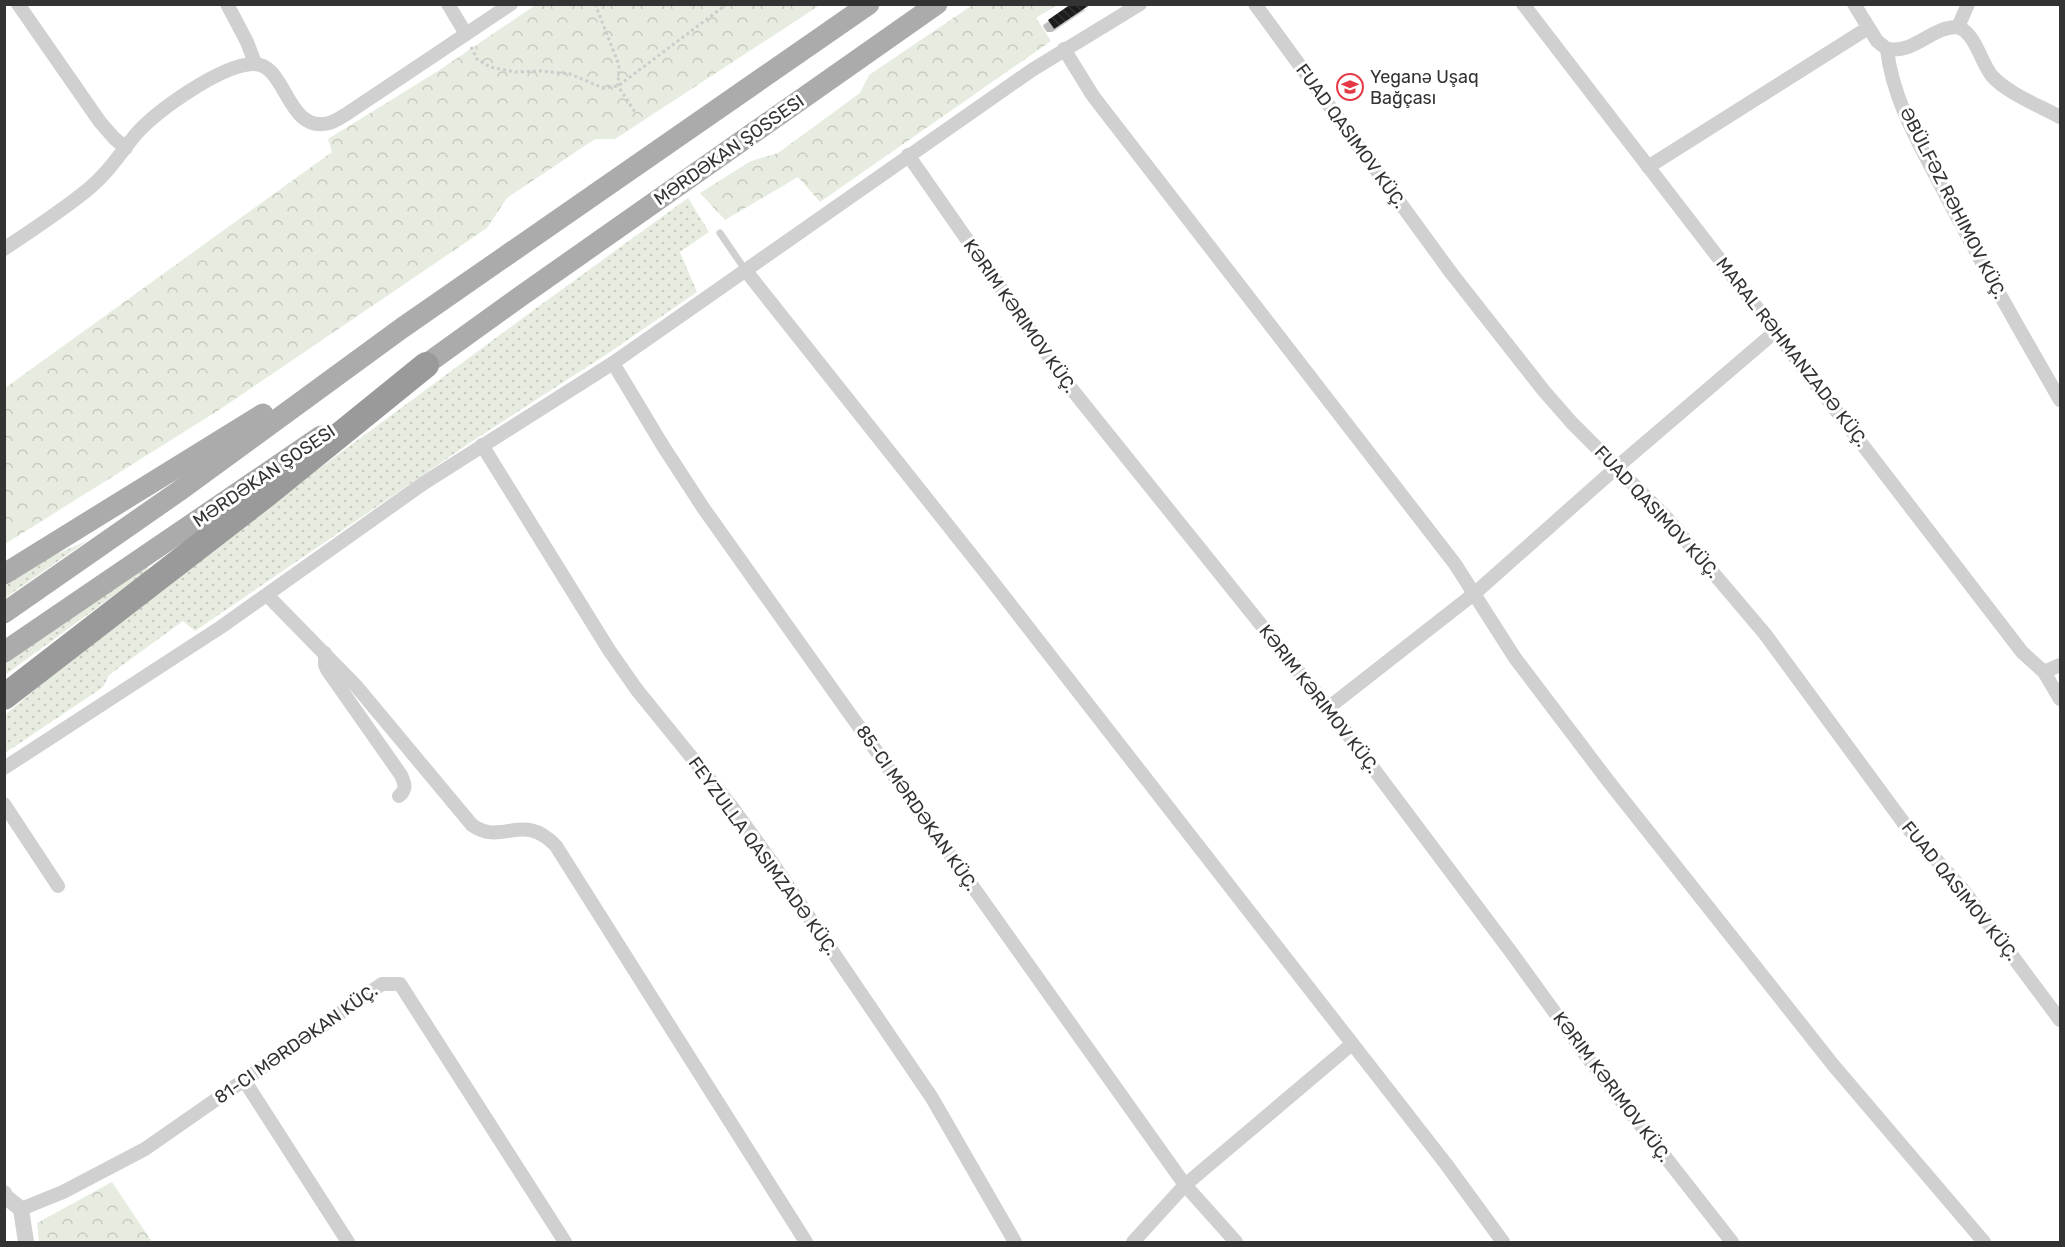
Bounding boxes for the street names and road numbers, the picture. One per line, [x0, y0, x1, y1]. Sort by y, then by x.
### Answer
street label: FUAD QASIMOV KÜÇ. [1291, 59, 1411, 213]
street label: MƏRDƏKAN ŞOSSESI [650, 90, 808, 210]
street label: ƏBÜLFƏZ RƏHIMOV KÜÇ. [1895, 103, 2011, 303]
street label: KƏRIM KƏRIMOV KÜÇ. [959, 235, 1081, 397]
street label: MARAL RƏHMANZADƏ KÜÇ. [1711, 253, 1873, 451]
street label: MƏRDƏKAN ŞOSESI [189, 420, 339, 532]
street label: FUAD QASIMOV KÜÇ. [1590, 441, 1724, 583]
street label: KƏRIM KƏRIMOV KÜÇ. [1254, 620, 1384, 778]
street label: 85-CI MƏRDƏKAN KÜÇ. [851, 721, 983, 895]
street label: FEYZULLA QASIMZADƏ KÜÇ. [684, 752, 842, 960]
street label: FUAD QASIMOV KÜÇ. [1897, 817, 2023, 965]
street label: 81-CI MƏRDƏKAN KÜÇ. [210, 979, 382, 1109]
street label: KƏRIM KƏRIMOV KÜÇ. [1548, 1008, 1676, 1166]

